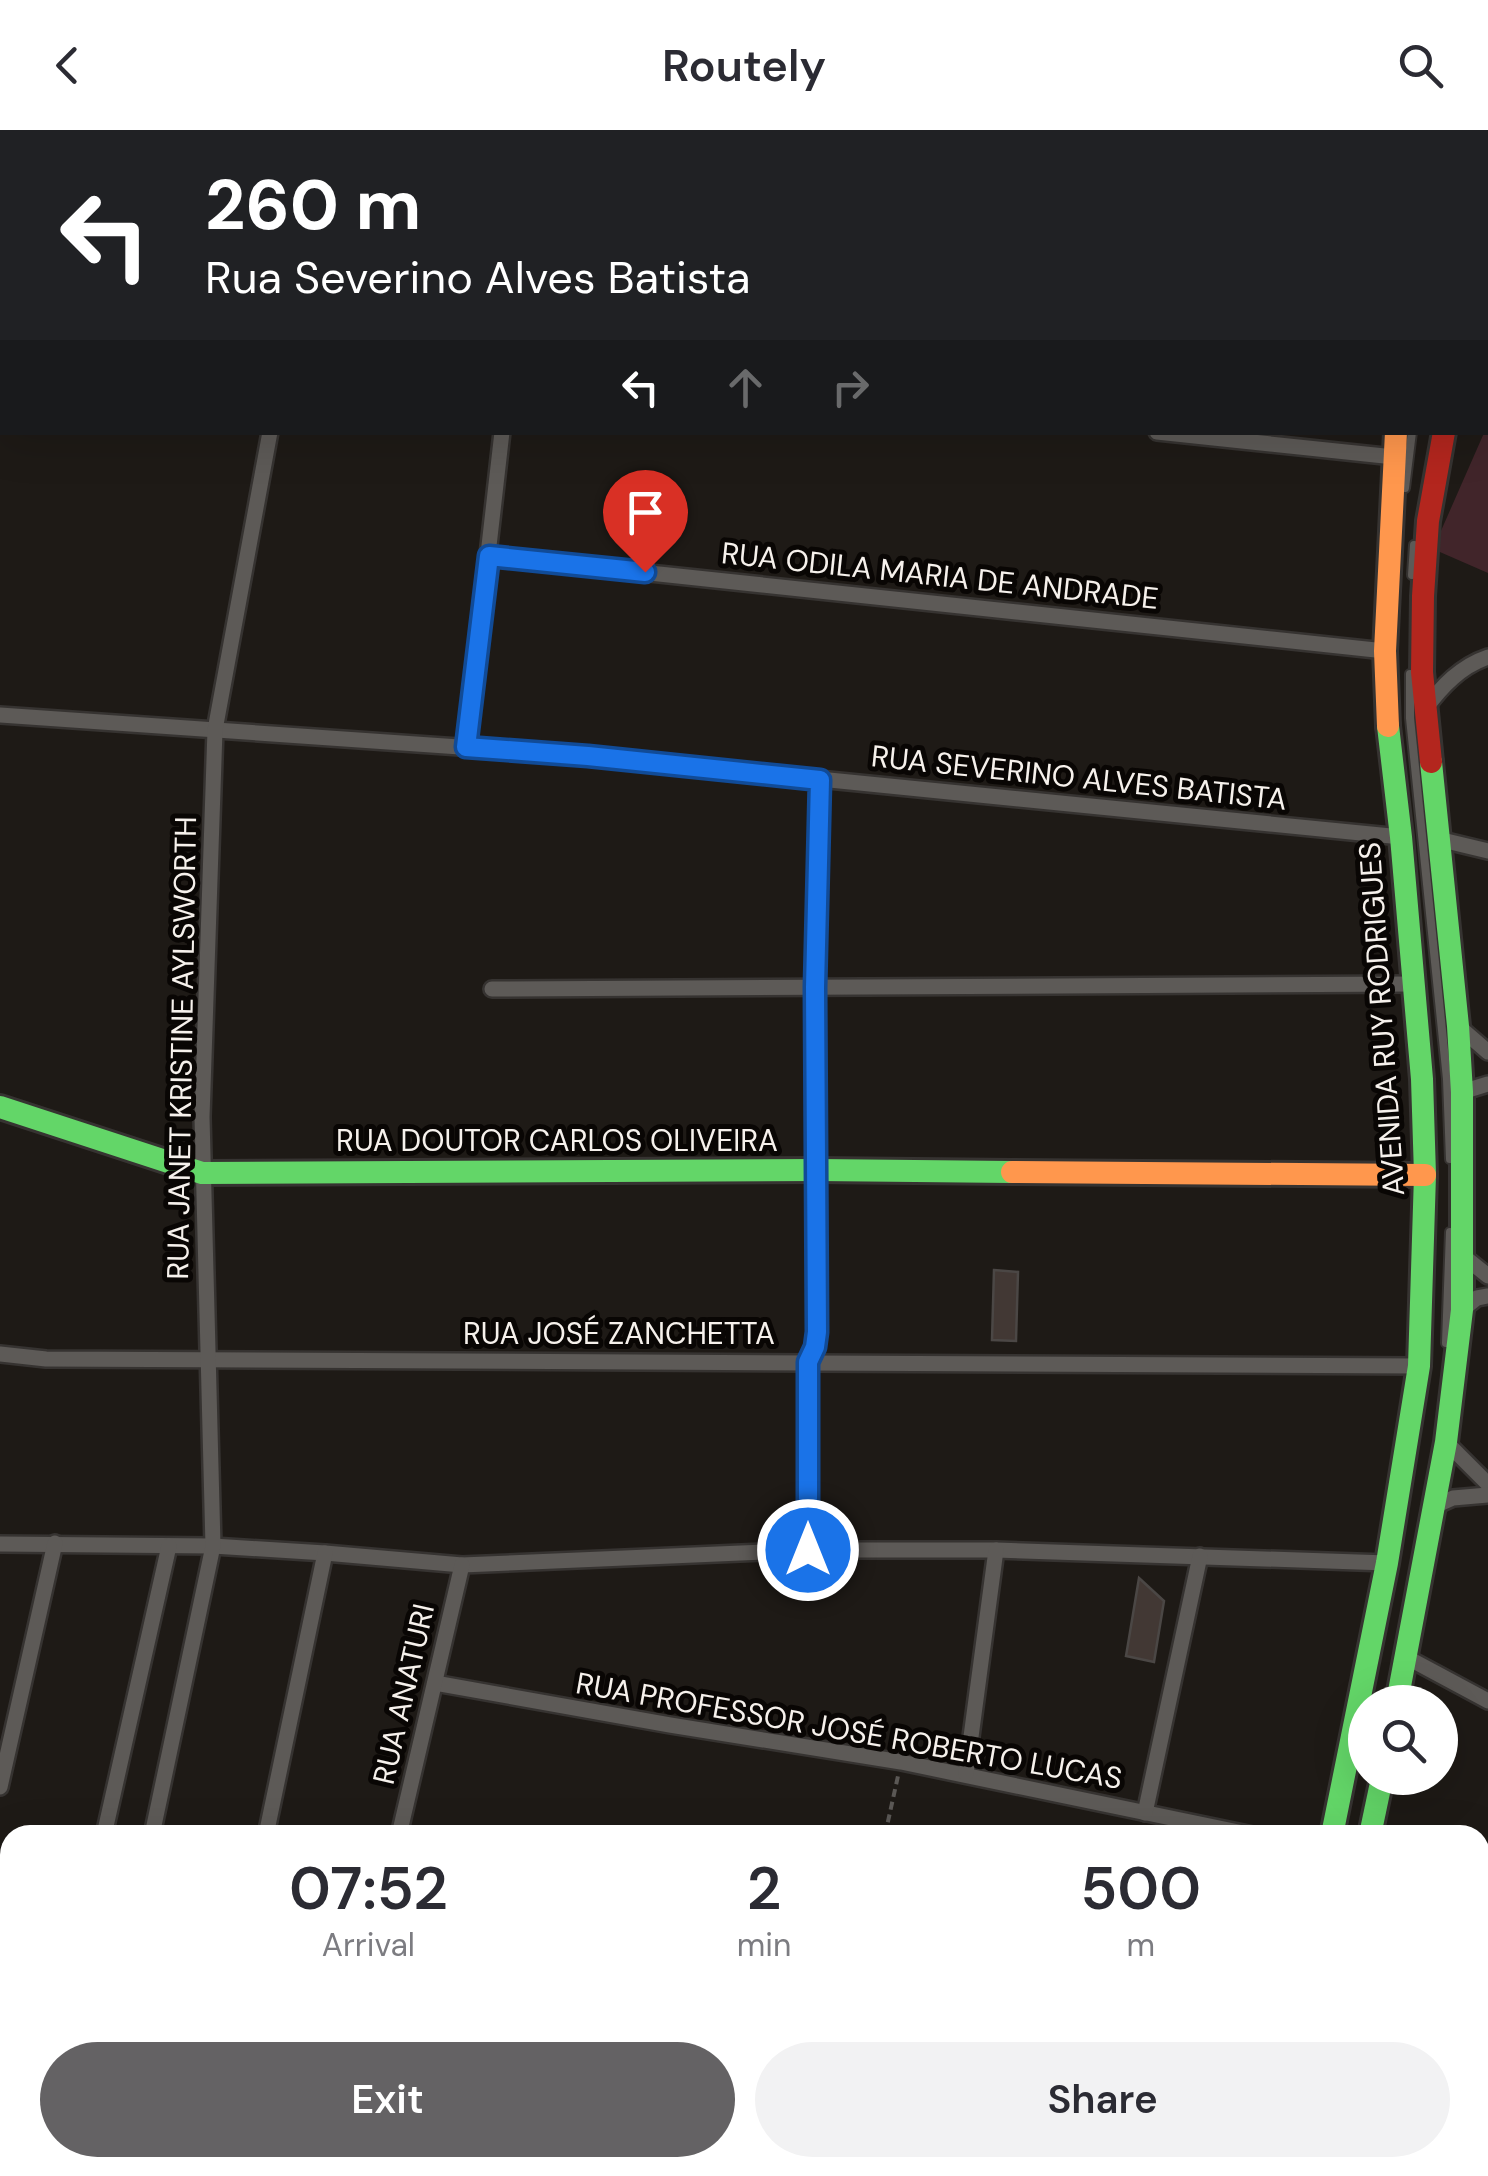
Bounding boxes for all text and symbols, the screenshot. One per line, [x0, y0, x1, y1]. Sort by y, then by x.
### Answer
text: Routely [662, 36, 826, 95]
icon: back [40, 38, 95, 93]
icon: search [1393, 38, 1448, 93]
text: 260 m [205, 160, 421, 251]
icon: left [40, 170, 170, 300]
text: Rua Severino Alves Batista [205, 248, 751, 307]
icon: left [613, 360, 668, 415]
icon: ahead [718, 360, 773, 415]
icon: right [823, 360, 878, 415]
pin [603, 470, 688, 573]
icon: arrive [618, 485, 673, 540]
street label: RUA ODILA MARIA DE ANDRADE [720, 533, 1160, 618]
street label: RUA SEVERINO ALVES BATISTA [869, 736, 1289, 819]
street label: RUA JANET KRISTINE AYLSWORTH [158, 816, 205, 1280]
street label: AVENIDA RUY RODRIGUES [1350, 841, 1413, 1197]
street label: RUA DOUTOR CARLOS OLIVEIRA [336, 1121, 778, 1160]
street label: RUA JOSÉ ZANCHETTA [463, 1314, 775, 1353]
position arrow [756, 1498, 860, 1602]
street label: RUA ANATURI [364, 1600, 443, 1788]
street label: RUA PROFESSOR JOSÉ ROBERTO LUCAS [573, 1663, 1125, 1798]
map controls [1348, 1685, 1458, 1795]
button: search [1348, 1685, 1458, 1795]
text: 07:52 [289, 1849, 448, 1928]
text: 2 [747, 1849, 781, 1928]
text: 500 [1080, 1849, 1201, 1928]
text: Arrival [322, 1924, 415, 1966]
text: min [737, 1924, 791, 1966]
text: m [1126, 1924, 1155, 1966]
button: Exit [40, 2042, 735, 2157]
button: Share [755, 2042, 1450, 2157]

